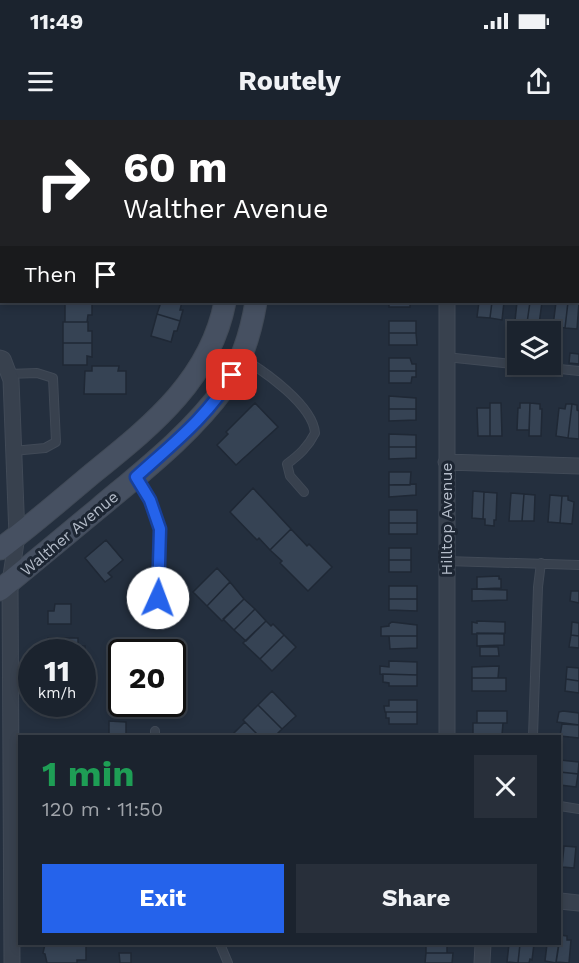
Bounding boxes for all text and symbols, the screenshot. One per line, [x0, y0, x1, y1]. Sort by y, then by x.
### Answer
text: 11:49 [30, 9, 83, 34]
icon: menu [24, 65, 57, 98]
text: Routely [238, 65, 341, 97]
icon: share [522, 65, 555, 98]
text: 60 m [123, 143, 227, 192]
icon: right [24, 144, 102, 222]
text: Walther Avenue [123, 193, 329, 225]
icon: arrive [89, 258, 122, 291]
text: Then [24, 262, 77, 287]
map controls [507, 321, 561, 375]
button: layers [507, 321, 561, 375]
pin [206, 349, 257, 400]
icon: arrive [215, 358, 248, 391]
street label: Hilltop Avenue [437, 462, 456, 576]
street label: Walther Avenue [17, 487, 122, 580]
position arrow [126, 566, 190, 630]
speed limit sign: 20 [108, 639, 186, 717]
text: 11 [44, 653, 70, 688]
text: km/h [38, 684, 76, 702]
text: 1 min [42, 753, 134, 795]
button: close [474, 755, 537, 818]
text: 120 m · 11:50 [42, 797, 163, 821]
button: Exit [42, 864, 284, 933]
button: Share [296, 864, 537, 933]

